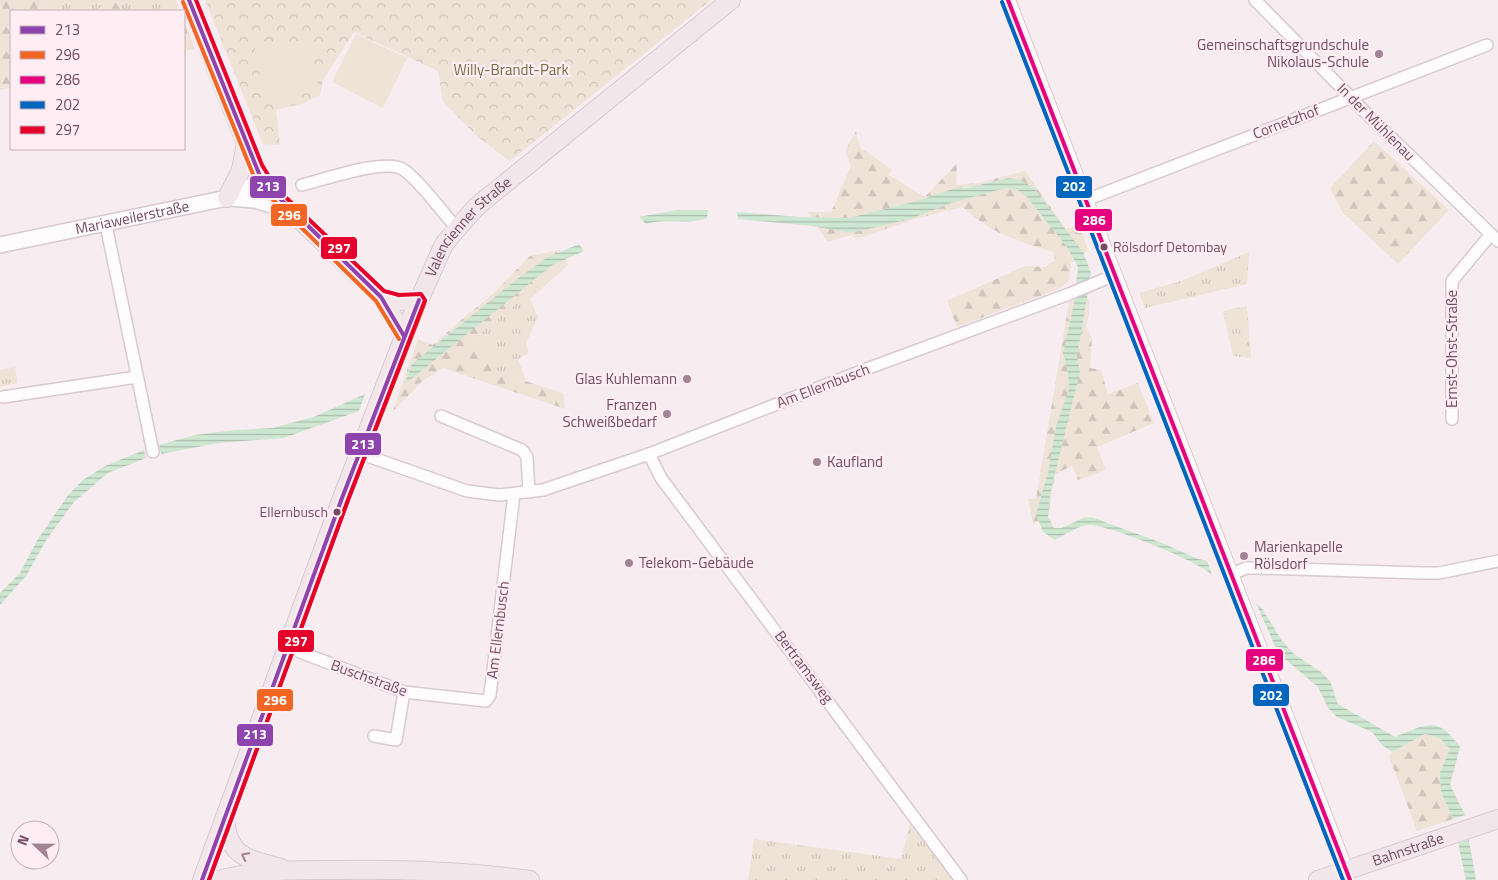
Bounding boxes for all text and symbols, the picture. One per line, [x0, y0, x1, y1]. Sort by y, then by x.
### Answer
legend [10, 10, 185, 150]
text: 213 [55, 18, 80, 41]
place label: Gemeinschaftsgrundschule Nikolaus-Schule [1197, 33, 1369, 73]
text: 296 [55, 43, 80, 66]
marker: Gemeinschaftsgrundschule Nikolaus-Schule [1373, 48, 1385, 60]
park label: Willy-Brandt-Park [453, 58, 569, 81]
text: 286 [55, 68, 80, 91]
street label: In der Mühlenau [1332, 77, 1421, 166]
text: 202 [55, 93, 80, 116]
street label: Cornetzhof [1249, 98, 1323, 145]
text: 297 [55, 118, 80, 141]
street label: Valencienner Straße [419, 171, 516, 280]
line badge: 213 [249, 175, 287, 199]
text: 213 [256, 175, 280, 196]
line badge: 202 [1055, 175, 1093, 199]
text: 202 [1062, 175, 1086, 196]
street label: Mariaweilerstraße [73, 194, 191, 240]
line badge: 296 [270, 203, 308, 227]
text: 296 [277, 204, 301, 225]
line badge: 286 [1074, 208, 1113, 232]
text: 286 [1082, 209, 1106, 230]
line badge: 297 [320, 236, 358, 260]
place label: Rölsdorf Detombay [1113, 236, 1227, 257]
text: 297 [327, 237, 351, 258]
marker: Rölsdorf Detombay [1099, 242, 1109, 252]
street label: Ernst-Ohst-Straße [1440, 290, 1463, 408]
street label: Am Ellernbusch [773, 357, 873, 414]
place label: Glas Kuhlemann [575, 367, 677, 390]
marker: Glas Kuhlemann [681, 373, 693, 385]
place label: Franzen Schweißbedarf [562, 393, 657, 433]
marker: Franzen Schweißbedarf [661, 408, 673, 420]
line badge: 213 [344, 432, 382, 456]
text: 213 [351, 433, 375, 454]
place label: Kaufland [827, 450, 883, 473]
marker: Kaufland [811, 456, 823, 468]
place label: Ellernbusch [259, 501, 328, 522]
marker: Ellernbusch [332, 507, 342, 517]
place label: Marienkapelle Rölsdorf [1254, 535, 1343, 575]
marker: Marienkapelle Rölsdorf [1238, 550, 1250, 562]
place label: Telekom-Gebäude [639, 551, 754, 574]
marker: Telekom-Gebäude [623, 557, 635, 569]
street label: Am Ellernbusch [480, 580, 515, 680]
street label: Bertramsweg [769, 625, 840, 708]
line badge: 297 [277, 629, 315, 653]
text: 297 [284, 630, 308, 651]
line badge: 286 [1245, 648, 1284, 672]
text: 286 [1252, 649, 1276, 670]
street label: Buschstraße [328, 653, 411, 702]
line badge: 202 [1252, 683, 1290, 707]
text: 202 [1259, 684, 1283, 705]
line badge: 296 [256, 688, 294, 712]
text: 296 [263, 689, 287, 710]
line badge: 213 [236, 723, 274, 747]
text: 213 [243, 723, 267, 744]
north arrow [10, 820, 60, 870]
street label: Bahnstraße [1369, 826, 1447, 872]
text: N [11, 832, 34, 848]
one-way arrow [242, 852, 251, 862]

